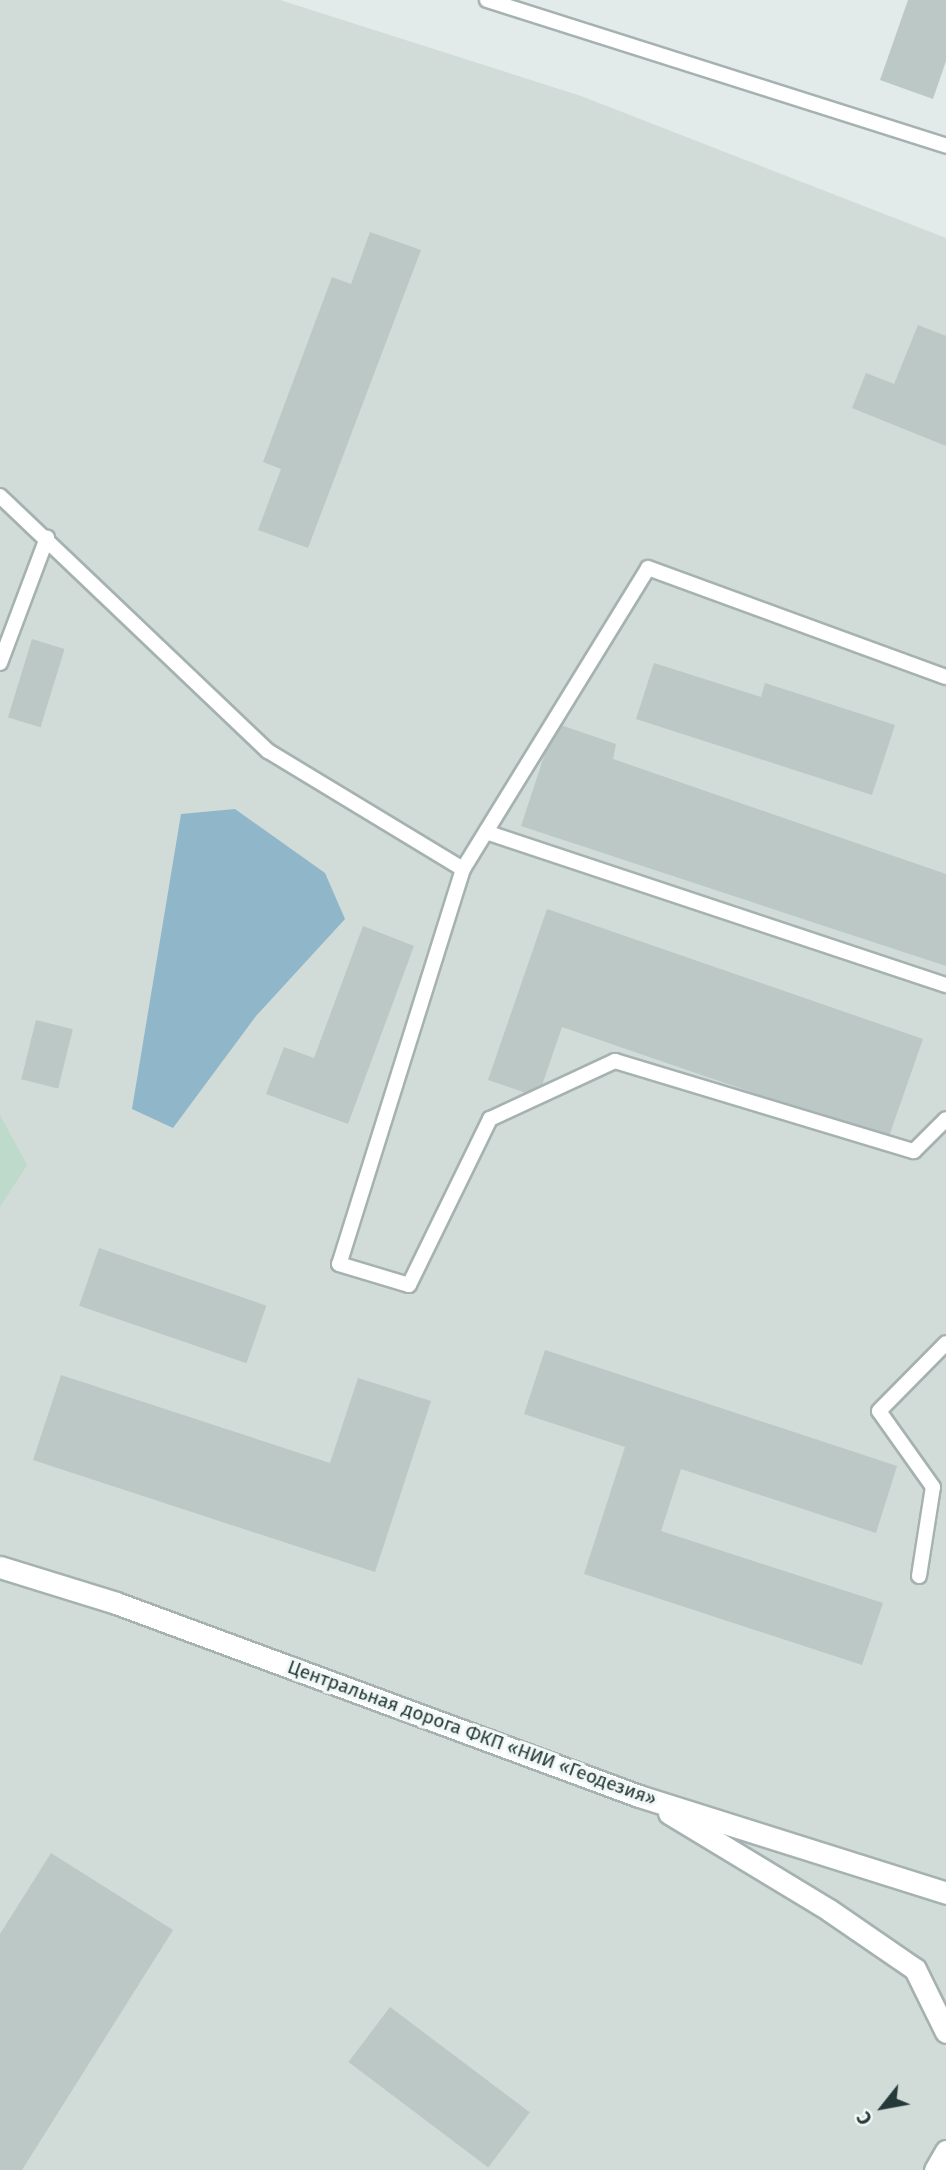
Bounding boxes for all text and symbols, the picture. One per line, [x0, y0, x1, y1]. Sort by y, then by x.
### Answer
street label: Центральная дорога ФКП «НИИ «Геодезия» [284, 1655, 660, 1811]
north arrow [848, 2072, 918, 2142]
text: С [852, 2107, 877, 2129]

